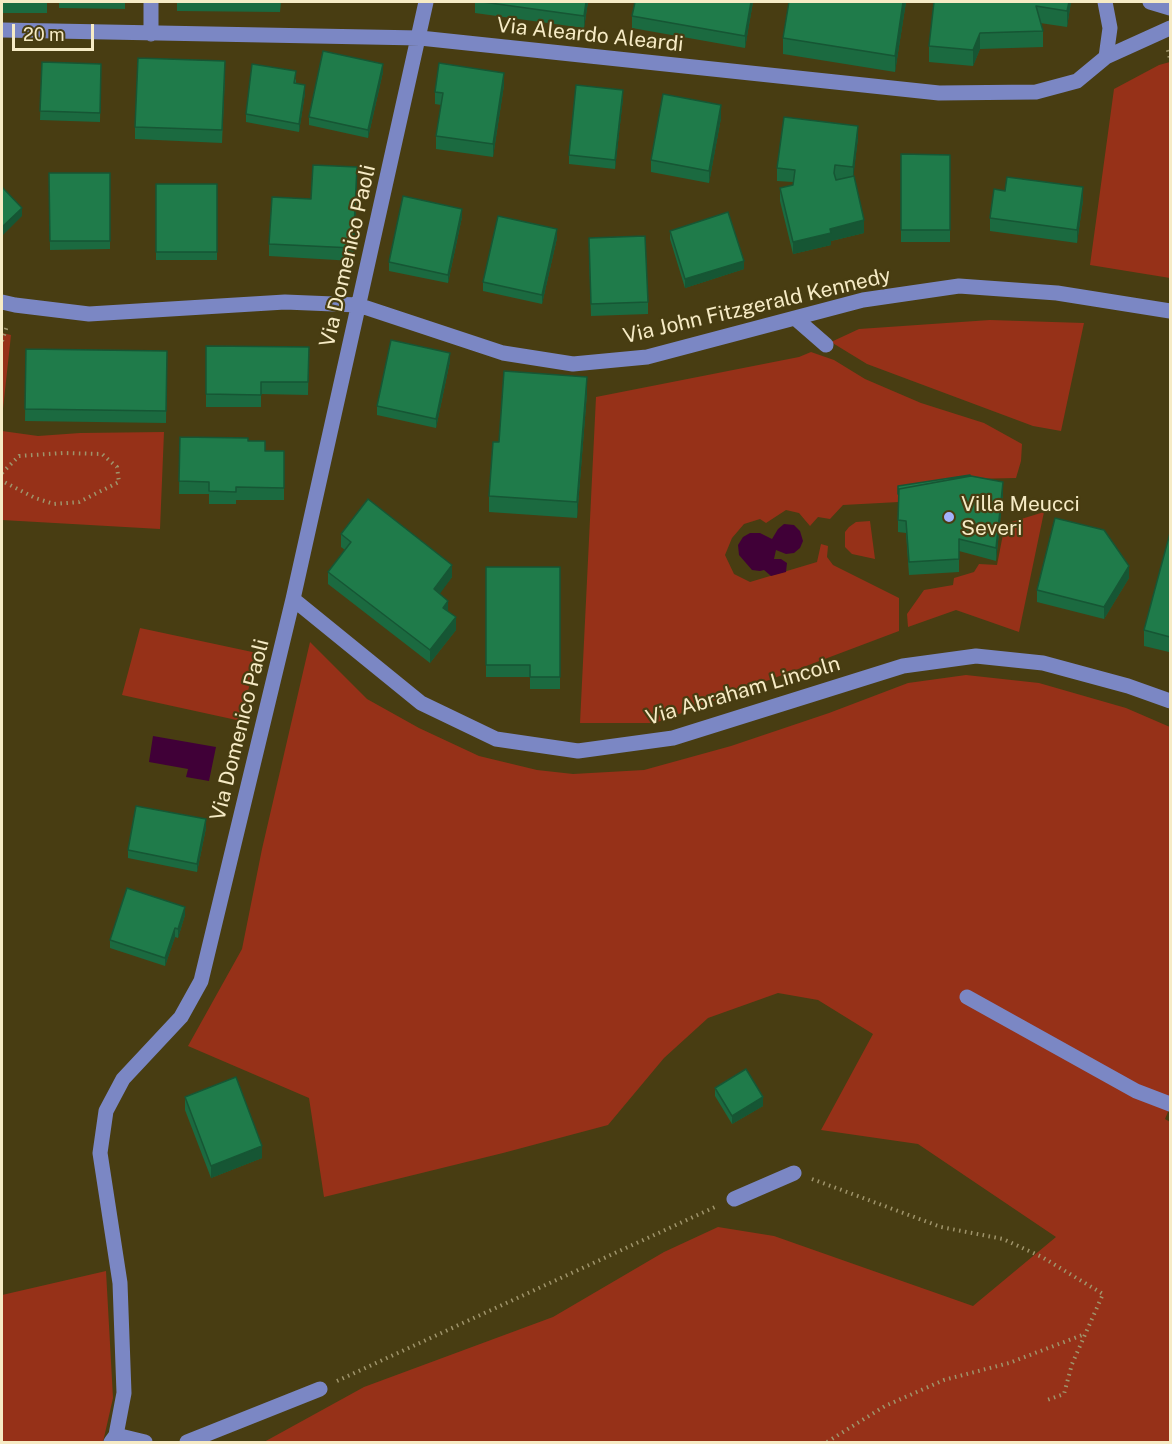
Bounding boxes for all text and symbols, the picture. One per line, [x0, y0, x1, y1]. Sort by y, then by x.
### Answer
scale bar [15, 12, 98, 50]
street label: Via Aleardo Aleardi [495, 13, 685, 57]
text: 20 m [23, 24, 65, 45]
street label: Via Domenico Paoli [315, 162, 381, 350]
street label: Via John Fitzgerald Kennedy [621, 263, 893, 349]
place label: Villa Meucci Severi [961, 492, 1080, 542]
marker: Villa Meucci Severi [942, 510, 956, 524]
street label: Via Domenico Paoli [205, 637, 275, 823]
street label: Via Abraham Lincoln [643, 651, 843, 731]

